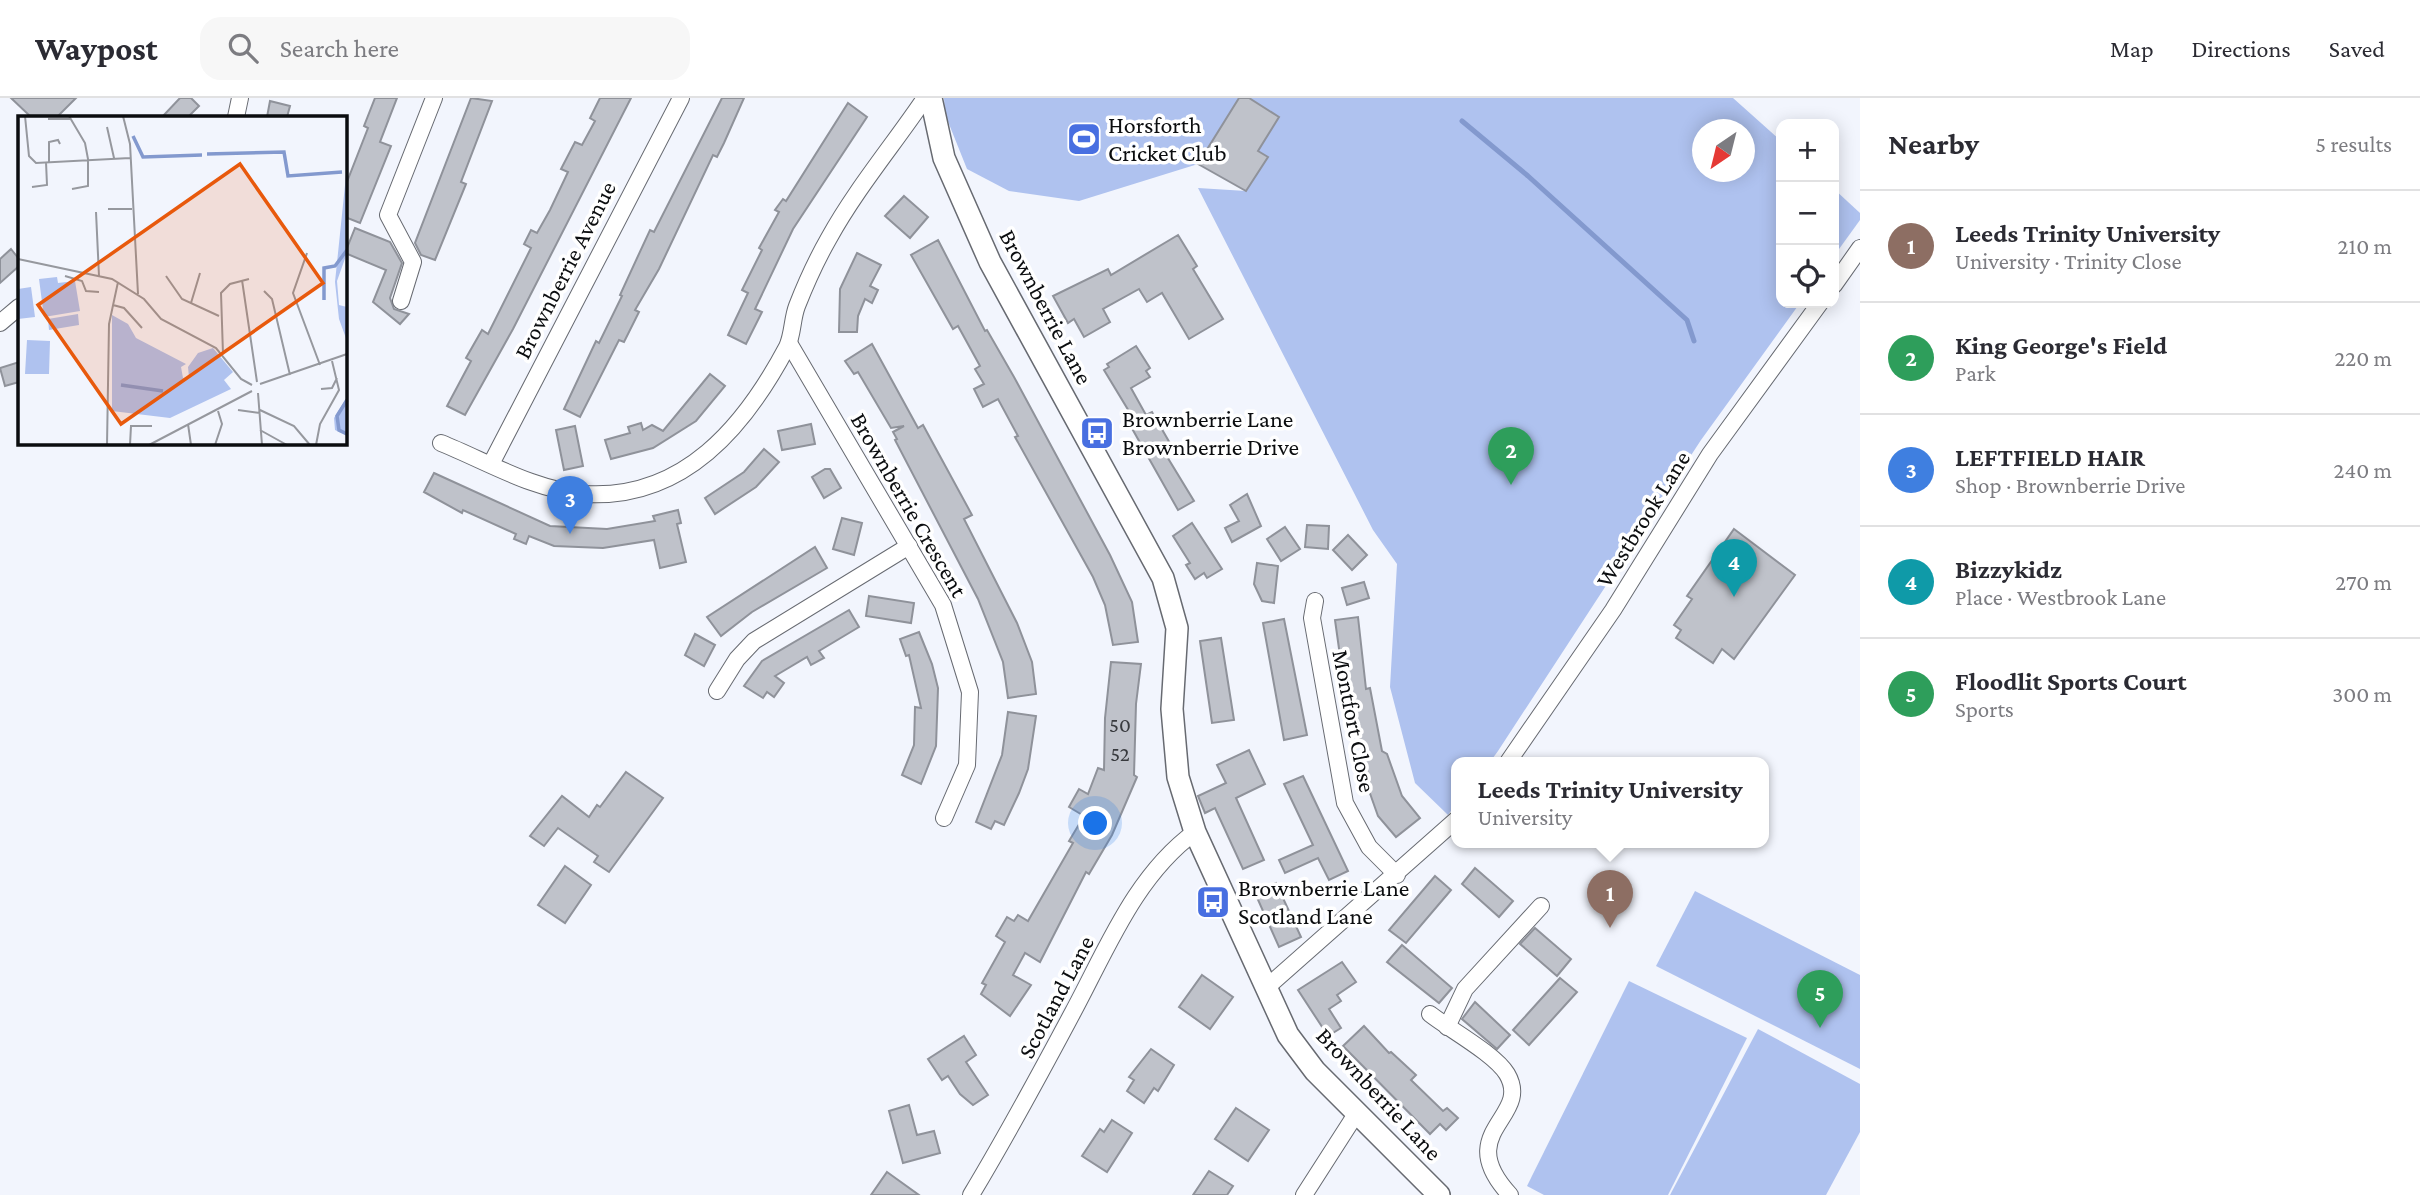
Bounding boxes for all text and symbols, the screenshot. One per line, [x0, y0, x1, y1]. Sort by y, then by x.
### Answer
search box [200, 17, 690, 80]
icon: search [224, 29, 262, 67]
text: Waypost [35, 30, 158, 67]
text: Search here [280, 34, 399, 63]
text: Map [2110, 35, 2154, 62]
text: Directions [2192, 35, 2291, 62]
text: Saved [2329, 35, 2385, 62]
place label: Horsforth Cricket Club [1108, 111, 1227, 166]
inset map [18, 116, 346, 444]
north arrow [1692, 119, 1755, 182]
map controls [1776, 119, 1839, 308]
button: + [1776, 119, 1839, 182]
sports icon: Horsforth Cricket Club [1065, 120, 1103, 158]
text: Nearby [1888, 127, 1979, 160]
text: 5 results [2315, 131, 2392, 157]
street label: Brownberrie Avenue [508, 177, 621, 363]
button: − [1776, 182, 1839, 245]
text: Leeds Trinity University [1955, 219, 2220, 248]
street label: Brownberrie Lane [994, 225, 1099, 389]
text: 1 [1907, 233, 1915, 259]
text: 210 m [2338, 233, 2392, 259]
button: locate [1776, 245, 1839, 308]
text: University · Trinity Close [1955, 248, 2182, 274]
text: King George's Field [1955, 331, 2167, 360]
text: 2 [1905, 345, 1917, 371]
text: 220 m [2334, 345, 2392, 371]
text: Park [1955, 360, 1996, 386]
place label: Brownberrie Lane Brownberrie Drive [1122, 405, 1299, 460]
street label: Brownberrie Crescent [846, 408, 974, 603]
bus stop icon: Brownberrie Lane Brownberrie Drive [1078, 414, 1116, 452]
pin: 2 [1488, 427, 1534, 485]
text: LEFTFIELD HAIR [1955, 443, 2145, 472]
street label: Westbrook Lane [1590, 446, 1695, 592]
text: 3 [1905, 457, 1917, 483]
text: 240 m [2333, 457, 2392, 483]
text: Shop · Brownberrie Drive [1955, 472, 2185, 498]
pin: 3 [547, 476, 593, 534]
pin: 4 [1711, 539, 1757, 597]
text: Bizzykidz [1955, 555, 2062, 584]
text: 4 [1905, 569, 1917, 595]
text: 270 m [2335, 569, 2392, 595]
text: Place · Westbrook Lane [1955, 584, 2166, 610]
street label: Montfort Close [1327, 647, 1382, 795]
text: Floodlit Sports Court [1955, 667, 2187, 696]
text: 5 [1905, 681, 1917, 707]
text: 300 m [2332, 681, 2392, 707]
text: Sports [1955, 696, 2014, 722]
house number: 50 [1109, 713, 1131, 737]
house number: 52 [1110, 742, 1130, 766]
popup [1451, 757, 1769, 848]
text: Leeds Trinity University [1477, 775, 1743, 804]
text: University [1477, 804, 1572, 830]
your location [1078, 806, 1112, 840]
pin: 1 [1587, 870, 1633, 928]
place label: Brownberrie Lane Scotland Lane [1238, 874, 1409, 929]
bus stop icon: Brownberrie Lane Scotland Lane [1194, 883, 1232, 921]
street label: Scotland Lane [1012, 931, 1099, 1063]
pin: 5 [1797, 970, 1843, 1028]
street label: Brownberrie Lane [1311, 1022, 1448, 1166]

